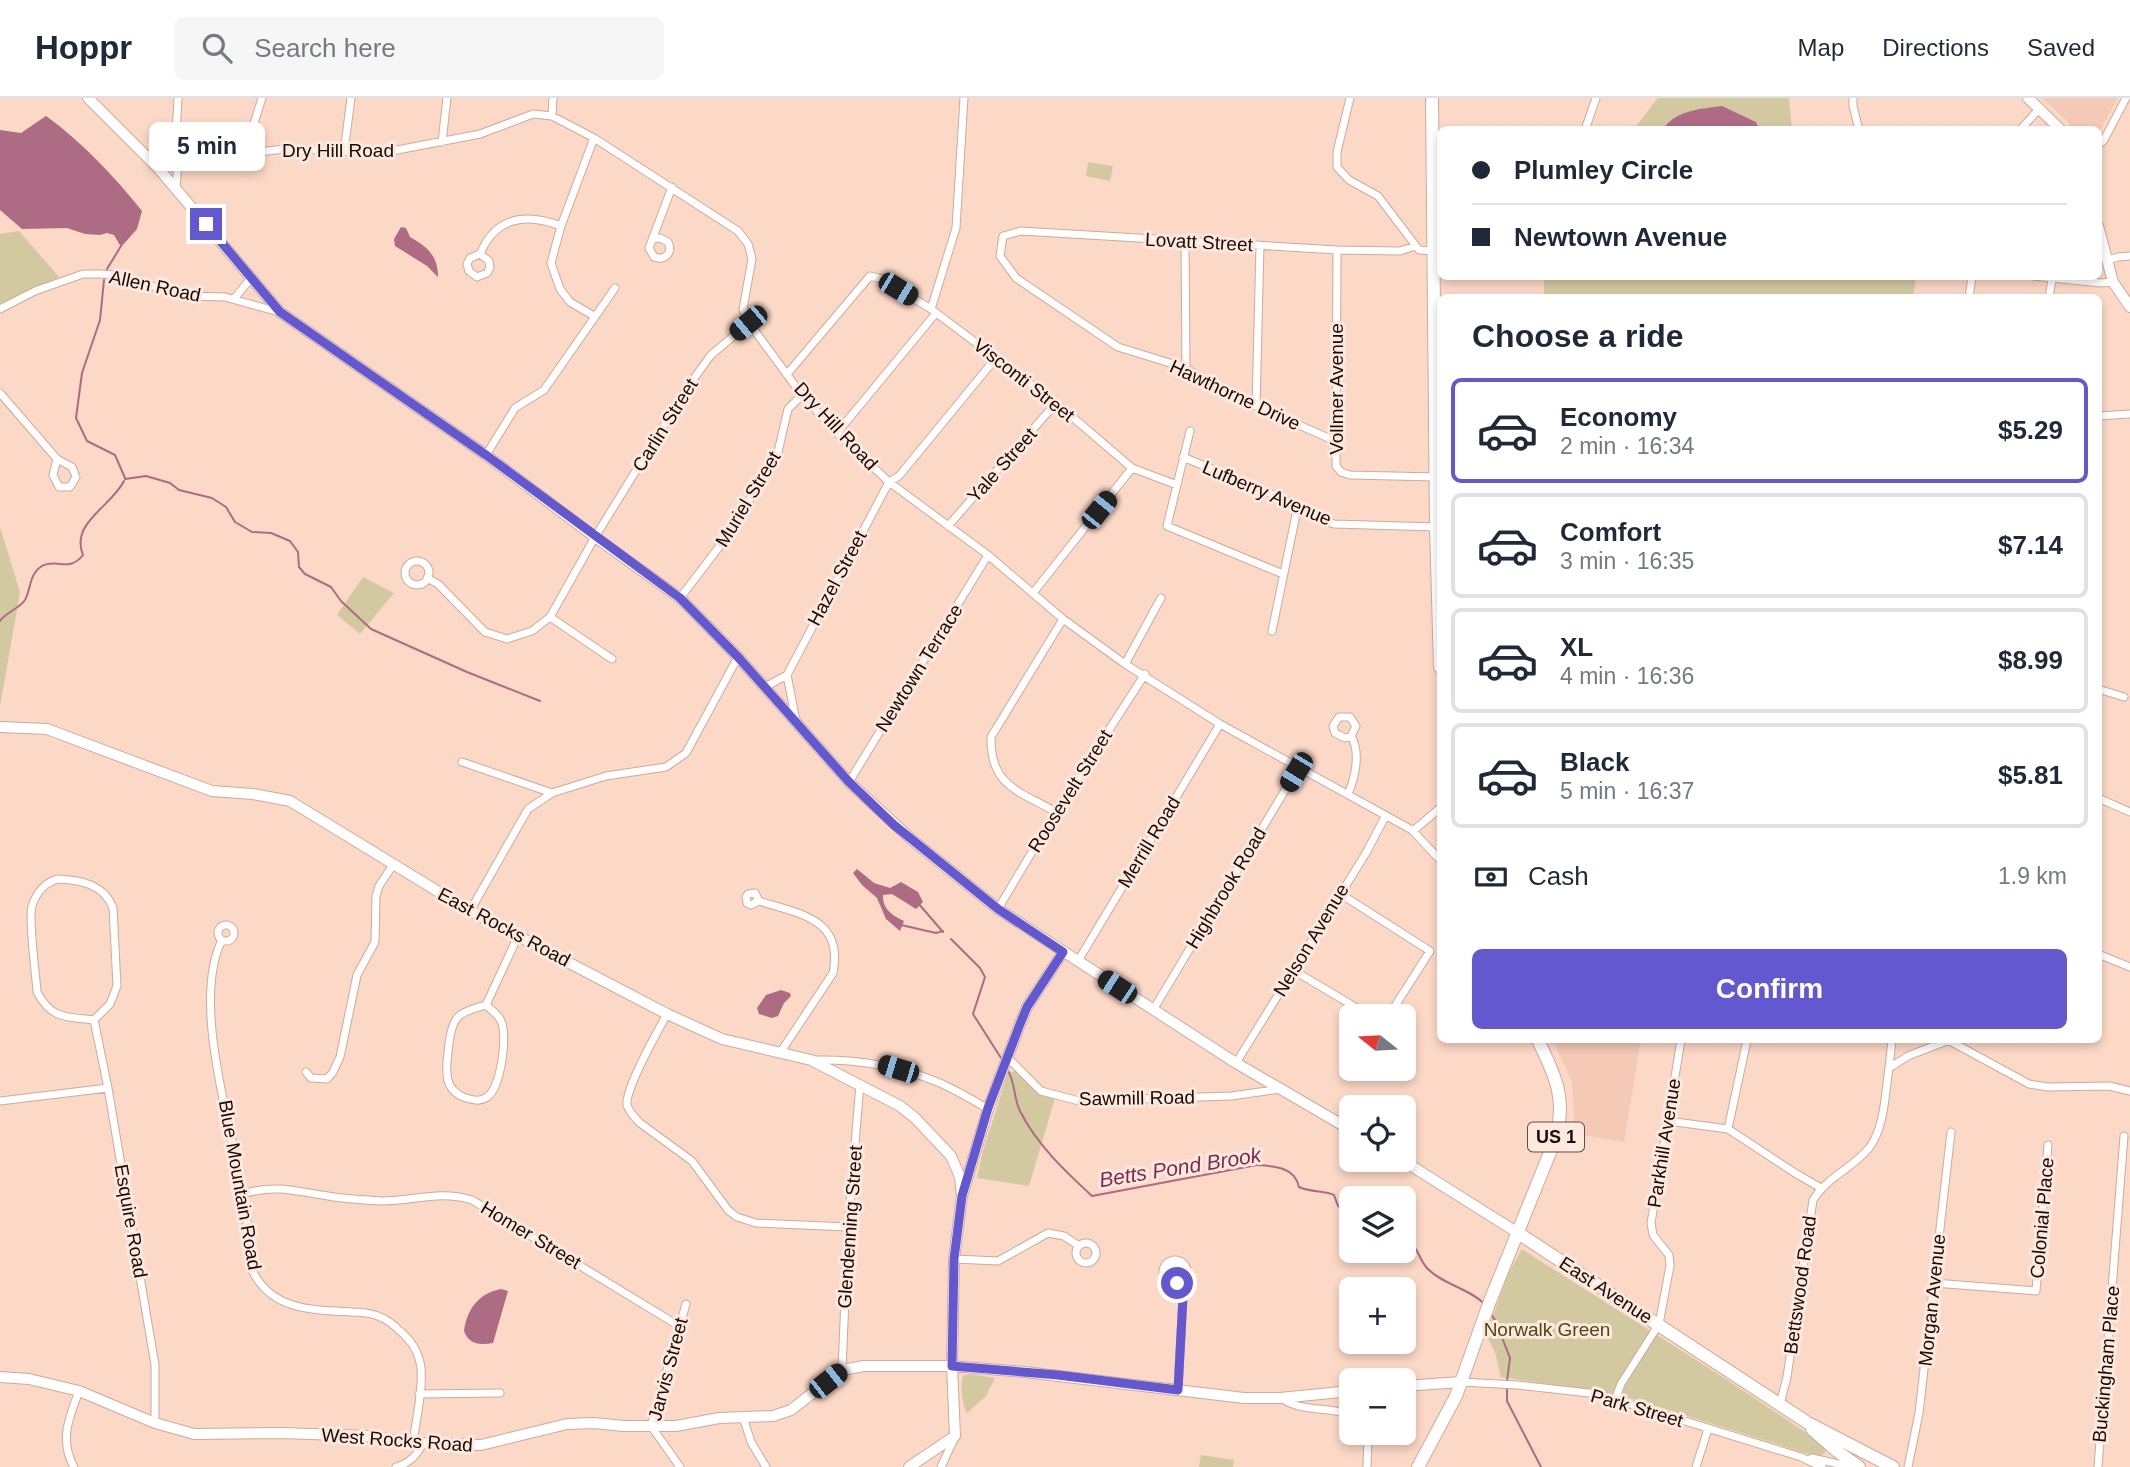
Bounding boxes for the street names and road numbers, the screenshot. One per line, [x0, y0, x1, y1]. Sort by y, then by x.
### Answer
street label: Dry Hill Road [282, 140, 394, 161]
street label: Lovatt Street [1145, 229, 1254, 255]
street label: Allen Road [107, 266, 203, 306]
street label: Vollmer Avenue [1326, 323, 1347, 455]
street label: Visconti Street [969, 334, 1079, 426]
street label: Hawthorne Drive [1166, 356, 1304, 434]
street label: Carlin Street [628, 374, 702, 475]
street label: Dry Hill Road [790, 378, 882, 474]
street label: Yale Street [963, 423, 1041, 506]
street label: Muriel Street [711, 447, 785, 551]
street label: Lufberry Avenue [1199, 456, 1335, 530]
street label: Hazel Street [803, 526, 871, 629]
street label: Newtown Terrace [871, 600, 967, 736]
street label: Roosevelt Street [1024, 725, 1117, 856]
street label: Merrill Road [1114, 793, 1184, 891]
street label: Highbrook Road [1182, 824, 1270, 952]
street label: Nelson Avenue [1269, 880, 1353, 1000]
street label: East Rocks Road [434, 883, 574, 971]
street label: Parkhill Avenue [1643, 1077, 1685, 1209]
street label: Sawmill Road [1079, 1086, 1195, 1110]
street label: Blue Mountain Road [215, 1098, 265, 1272]
road number: US 1 [1528, 1122, 1584, 1152]
street label: Glendenning Street [834, 1144, 866, 1309]
street label: Colonial Place [2026, 1157, 2058, 1279]
street label: Esquire Road [111, 1162, 151, 1280]
street label: Homer Street [477, 1197, 585, 1273]
street label: Bettswood Road [1780, 1215, 1820, 1355]
street label: Morgan Avenue [1915, 1233, 1949, 1367]
street label: East Avenue [1556, 1252, 1656, 1328]
street label: Buckingham Place [2089, 1285, 2123, 1443]
street label: Jarvis Street [644, 1315, 692, 1423]
street label: Park Street [1588, 1385, 1686, 1431]
street label: West Rocks Road [321, 1424, 473, 1456]

